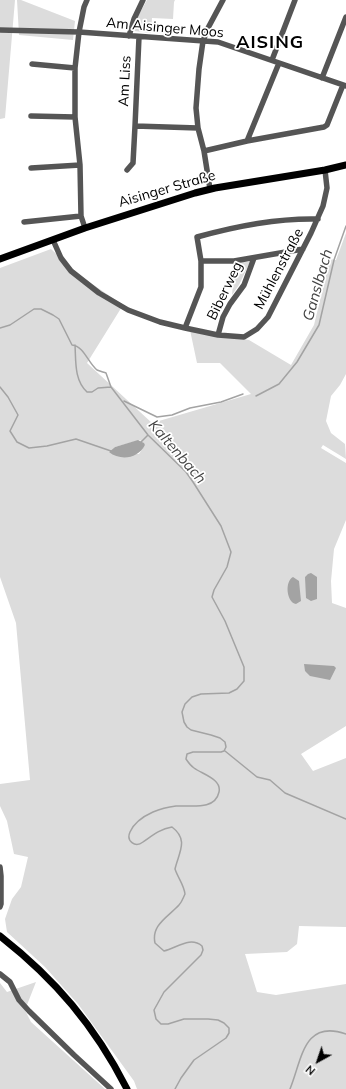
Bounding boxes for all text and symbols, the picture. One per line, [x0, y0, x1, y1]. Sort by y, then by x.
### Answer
street label: Am Aisinger Moos [105, 14, 225, 42]
district label: AISING [236, 32, 304, 54]
street label: Am Liss [115, 55, 135, 107]
street label: Aisinger Straße [116, 167, 218, 211]
street label: Mühlenstraße [251, 226, 307, 312]
water label: Ganslbach [299, 247, 337, 323]
street label: Biberweg [204, 259, 246, 323]
water label: Kaltenbach [144, 417, 210, 487]
north arrow [298, 1041, 338, 1081]
text: N [303, 1062, 318, 1078]

